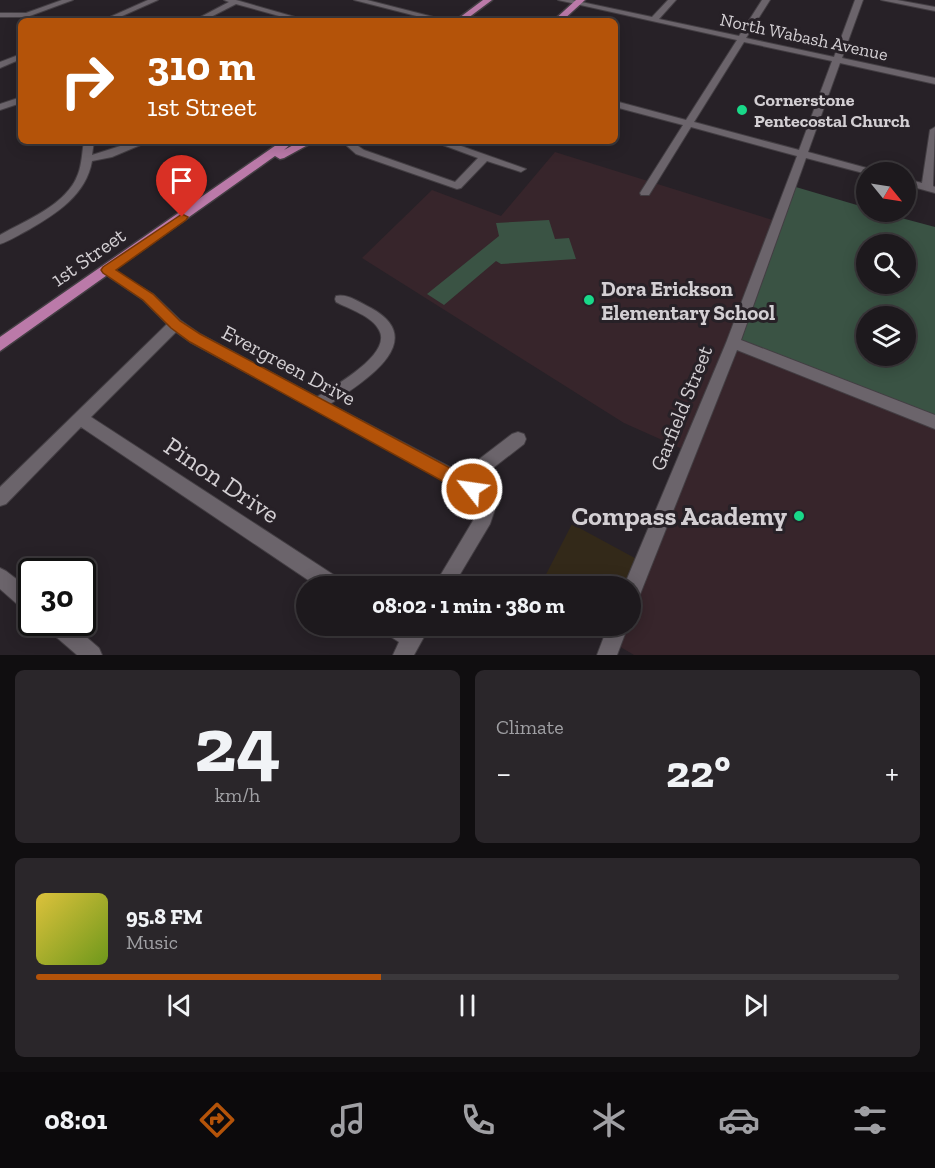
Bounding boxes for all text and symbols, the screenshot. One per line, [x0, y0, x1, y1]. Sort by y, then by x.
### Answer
street label: North Wabash Avenue [718, 8, 890, 66]
text: 310 m [147, 40, 255, 91]
icon: right [48, 42, 126, 120]
place label: Cornerstone Pentecostal Church [754, 89, 911, 132]
text: 1st Street [147, 91, 257, 123]
marker: Cornerstone Pentecostal Church [735, 103, 749, 117]
pin [156, 155, 207, 217]
north arrow [856, 162, 916, 222]
map controls [856, 162, 916, 366]
icon: arrive [165, 164, 198, 197]
street label: 1st Street [46, 222, 130, 292]
button: search [856, 234, 916, 294]
place label: Dora Erickson Elementary School [601, 276, 775, 325]
marker: Dora Erickson Elementary School [582, 293, 596, 307]
button: layers [856, 306, 916, 366]
street label: Evergreen Drive [218, 319, 360, 411]
street label: Garfield Street [645, 342, 717, 474]
street label: Pinon Drive [158, 430, 286, 530]
position arrow [440, 457, 504, 521]
place label: Compass Academy [572, 500, 787, 532]
marker: Compass Academy [792, 509, 806, 523]
speed limit sign: 30 [18, 558, 96, 636]
text: 08:02 · 1 min · 380 m [372, 592, 565, 619]
text: 24 [194, 697, 281, 791]
text: Climate [496, 715, 564, 739]
text: 22° [666, 745, 731, 799]
text: − [496, 753, 511, 792]
text: + [885, 753, 899, 792]
text: km/h [215, 783, 260, 807]
text: 95.8 FM [126, 903, 203, 930]
text: Music [126, 930, 178, 954]
icon: previous [163, 989, 196, 1022]
icon: pause [451, 989, 484, 1022]
icon: next [739, 989, 772, 1022]
icon: directions [196, 1099, 238, 1141]
icon: music [327, 1099, 369, 1141]
icon: phone [457, 1099, 499, 1141]
icon: climate [588, 1099, 630, 1141]
icon: car [718, 1099, 760, 1141]
icon: filters [849, 1099, 891, 1141]
text: 08:01 [44, 1104, 108, 1136]

